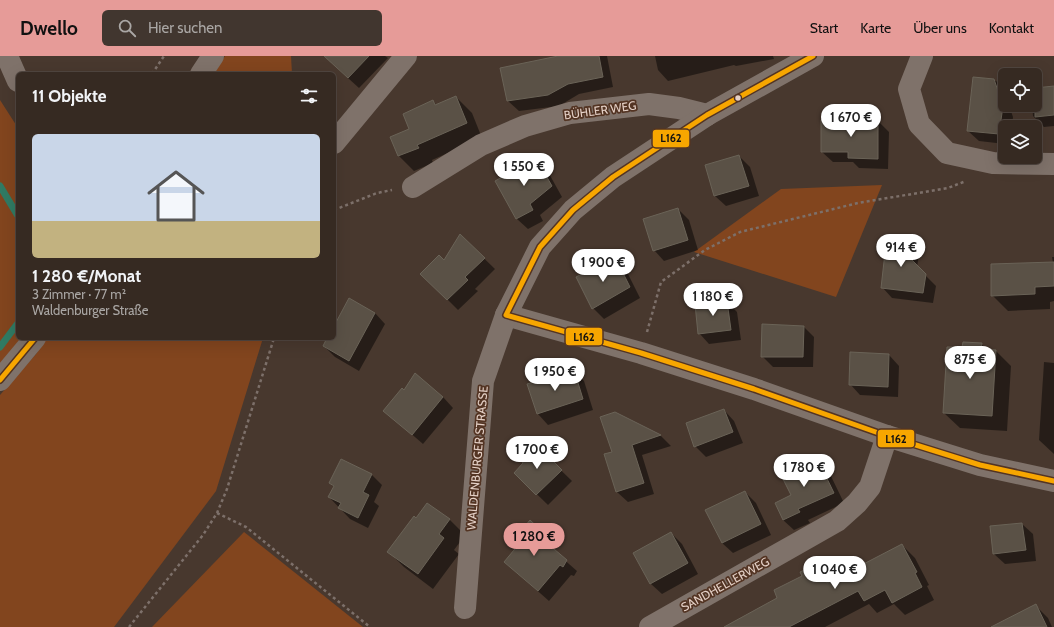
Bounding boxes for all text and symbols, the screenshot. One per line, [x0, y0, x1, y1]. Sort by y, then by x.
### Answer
search box [102, 10, 382, 46]
text: Dwello [20, 17, 78, 40]
icon: search [116, 17, 138, 39]
text: Hier suchen [148, 19, 222, 37]
text: Start [810, 19, 838, 37]
text: Karte [860, 19, 891, 37]
text: Über uns [913, 19, 967, 37]
text: Kontakt [989, 19, 1034, 37]
map controls [998, 68, 1042, 164]
button: locate [998, 68, 1042, 112]
icon: filters [298, 85, 320, 107]
text: 11 Objekte [32, 86, 107, 106]
unlabelled marker [733, 93, 743, 103]
street label: BÜHLER WEG [563, 98, 637, 122]
pin: 1 670 € [814, 104, 888, 138]
text: 1 670 € [830, 109, 872, 125]
button: layers [998, 120, 1042, 164]
line badge: L162 [652, 129, 690, 148]
text: L162 [660, 131, 682, 145]
pin: 1 550 € [487, 153, 561, 187]
text: 1 550 € [503, 158, 545, 174]
icon: home [140, 160, 212, 232]
pin: 914 € [873, 234, 929, 268]
text: 914 € [885, 239, 917, 255]
pin: 1 900 € [566, 249, 640, 283]
text: 1 900 € [581, 254, 625, 270]
text: 1 280 €/Monat [32, 266, 141, 286]
pin: 1 180 € [676, 283, 750, 317]
text: 3 Zimmer · 77 m² [32, 286, 126, 302]
text: 1 180 € [693, 288, 733, 304]
text: Waldenburger Straße [32, 302, 149, 318]
line badge: L162 [565, 327, 603, 346]
text: L162 [573, 330, 595, 344]
pin: 875 € [942, 346, 998, 380]
text: 875 € [954, 351, 986, 367]
pin: 1 950 € [518, 358, 592, 392]
text: 1 950 € [534, 363, 576, 379]
street label: WALDENBURGER STRASSE [463, 385, 491, 531]
line badge: L162 [877, 429, 915, 448]
text: L162 [885, 432, 907, 446]
pin: 1 700 € [500, 436, 574, 470]
text: 1 700 € [515, 441, 559, 457]
pin: 1 780 € [767, 454, 841, 488]
text: 1 780 € [783, 459, 825, 475]
pin: 1 280 € [497, 523, 571, 557]
text: 1 280 € [513, 528, 555, 544]
street label: SANDHELLERWEG [678, 554, 772, 614]
pin: 1 040 € [798, 556, 872, 590]
text: 1 040 € [812, 561, 858, 577]

